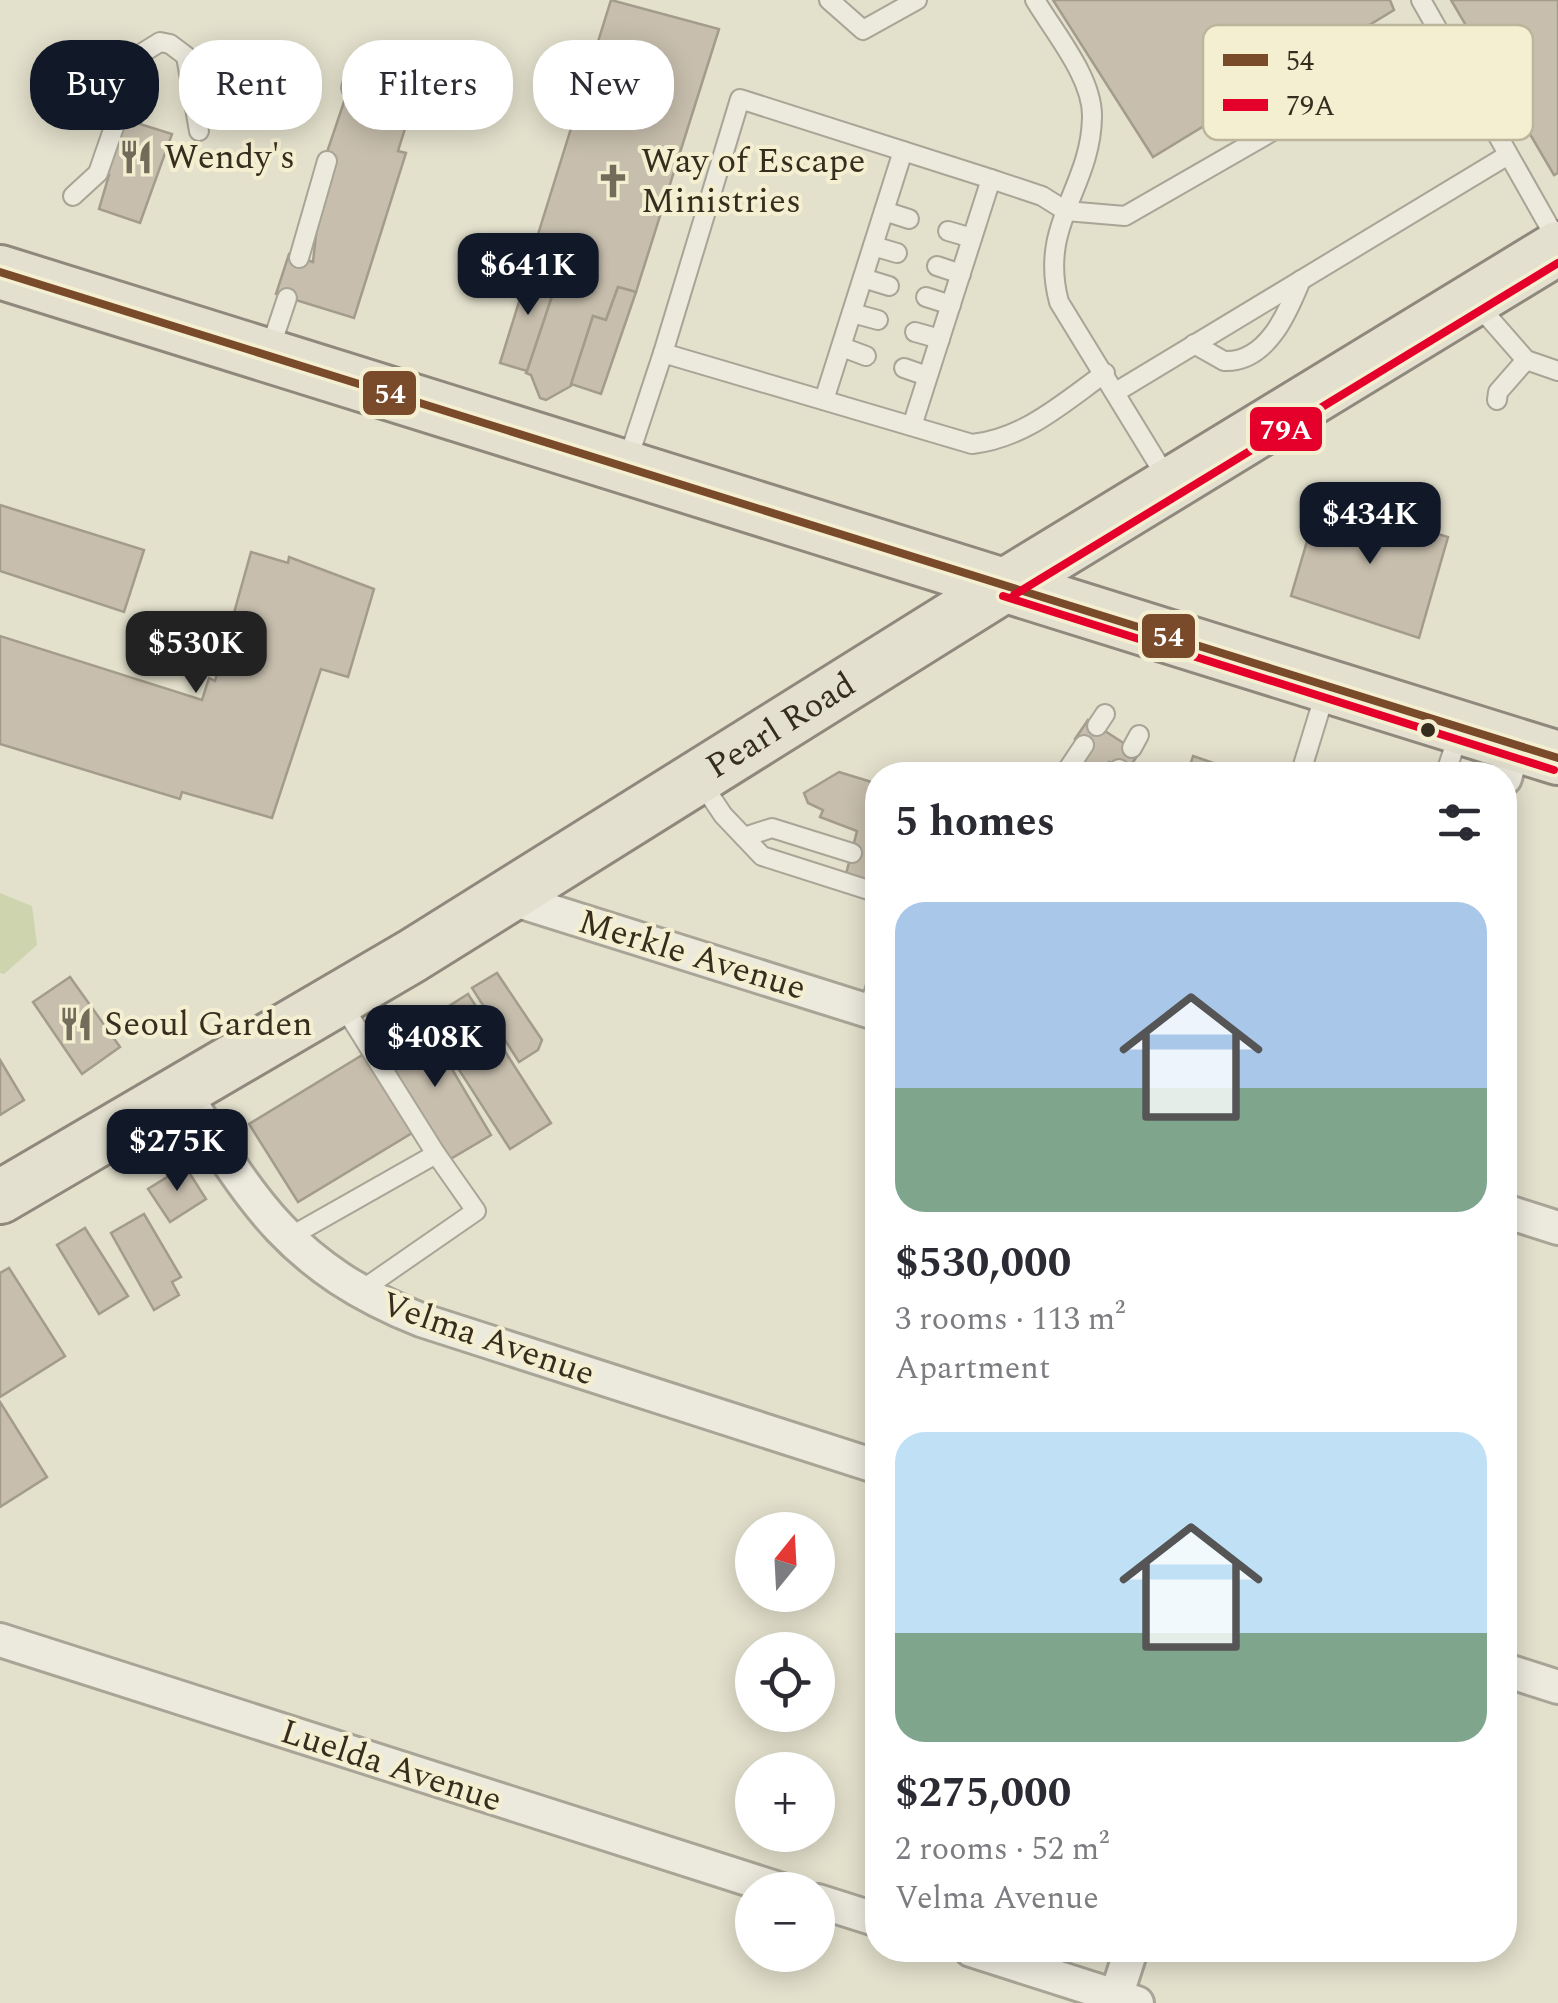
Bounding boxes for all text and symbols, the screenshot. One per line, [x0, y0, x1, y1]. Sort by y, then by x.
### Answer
legend [1203, 25, 1533, 140]
chip: Buy [30, 40, 159, 130]
chip: Rent [179, 40, 322, 130]
chip: Filters [342, 40, 513, 130]
chip: New [533, 40, 674, 130]
text: 54 [1286, 40, 1314, 83]
text: 79A [1286, 85, 1335, 128]
place label: Wendy's [164, 131, 295, 184]
place label: Way of Escape Ministries [641, 135, 866, 228]
restaurant icon: Wendy's [117, 138, 155, 176]
church icon: Way of Escape Ministries [594, 162, 632, 200]
pin: $641K [458, 233, 598, 318]
text: $641K [480, 241, 576, 290]
line badge: 54 [361, 369, 418, 417]
text: 54 [374, 373, 406, 416]
line badge: 79A [1248, 405, 1324, 453]
text: 79A [1259, 409, 1313, 452]
pin: $434K [1300, 482, 1440, 567]
text: $434K [1322, 490, 1418, 539]
pin: $530K [126, 611, 266, 696]
line badge: 54 [1140, 612, 1197, 660]
text: 54 [1152, 616, 1184, 659]
text: $530K [148, 619, 244, 668]
street label: Pearl Road [695, 659, 866, 793]
unlabelled marker [1418, 720, 1438, 740]
text: 5 homes [895, 791, 1055, 854]
icon: filters [1432, 795, 1487, 850]
street label: Merkle Avenue [572, 895, 812, 1015]
icon: home [1101, 967, 1281, 1147]
place label: Seoul Garden [104, 998, 313, 1051]
restaurant icon: Seoul Garden [57, 1005, 95, 1043]
pin: $408K [365, 1005, 505, 1090]
text: $408K [387, 1013, 483, 1062]
pin: $275K [107, 1109, 247, 1194]
text: $275K [129, 1117, 225, 1166]
text: $530,000 [895, 1232, 1071, 1295]
street label: Velma Avenue [374, 1278, 602, 1400]
text: 3 rooms · 113 m² [895, 1295, 1125, 1344]
text: Apartment [895, 1344, 1050, 1393]
icon: home [1101, 1497, 1281, 1677]
north arrow [735, 1512, 835, 1612]
map controls [735, 1512, 835, 1972]
button: locate [735, 1632, 835, 1732]
street label: Luelda Avenue [273, 1705, 509, 1827]
button: + [735, 1752, 835, 1852]
text: $275,000 [895, 1762, 1071, 1825]
text: 2 rooms · 52 m² [895, 1825, 1109, 1874]
button: − [735, 1872, 835, 1972]
text: Velma Avenue [895, 1874, 1099, 1923]

